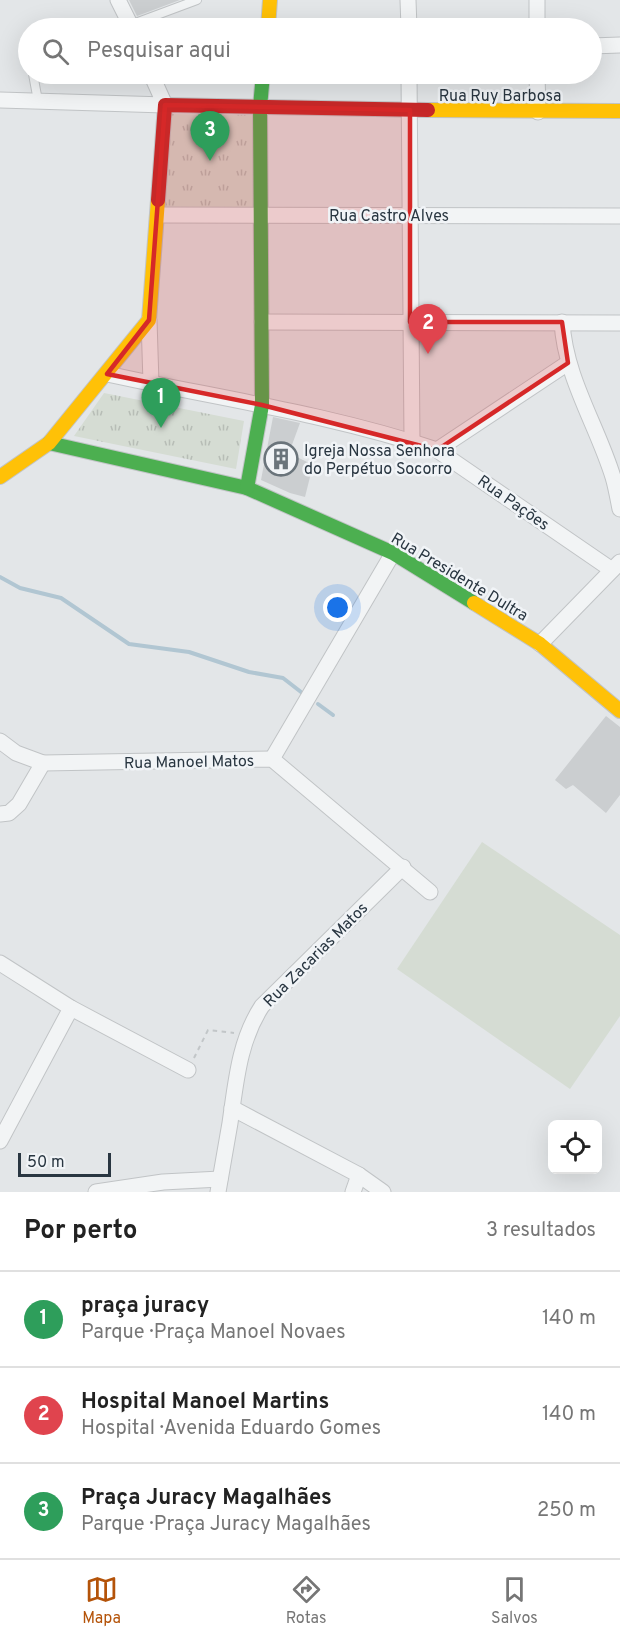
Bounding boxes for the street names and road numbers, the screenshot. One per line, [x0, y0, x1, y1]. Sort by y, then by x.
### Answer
street label: Rua Ruy Barbosa [439, 87, 561, 107]
street label: Rua Castro Alves [329, 207, 449, 227]
street label: Rua Pações [473, 472, 553, 536]
street label: Rua Presidente Dultra [387, 529, 531, 627]
street label: Rua Manoel Matos [124, 752, 254, 774]
street label: Rua Zacarias Matos [260, 899, 373, 1012]

